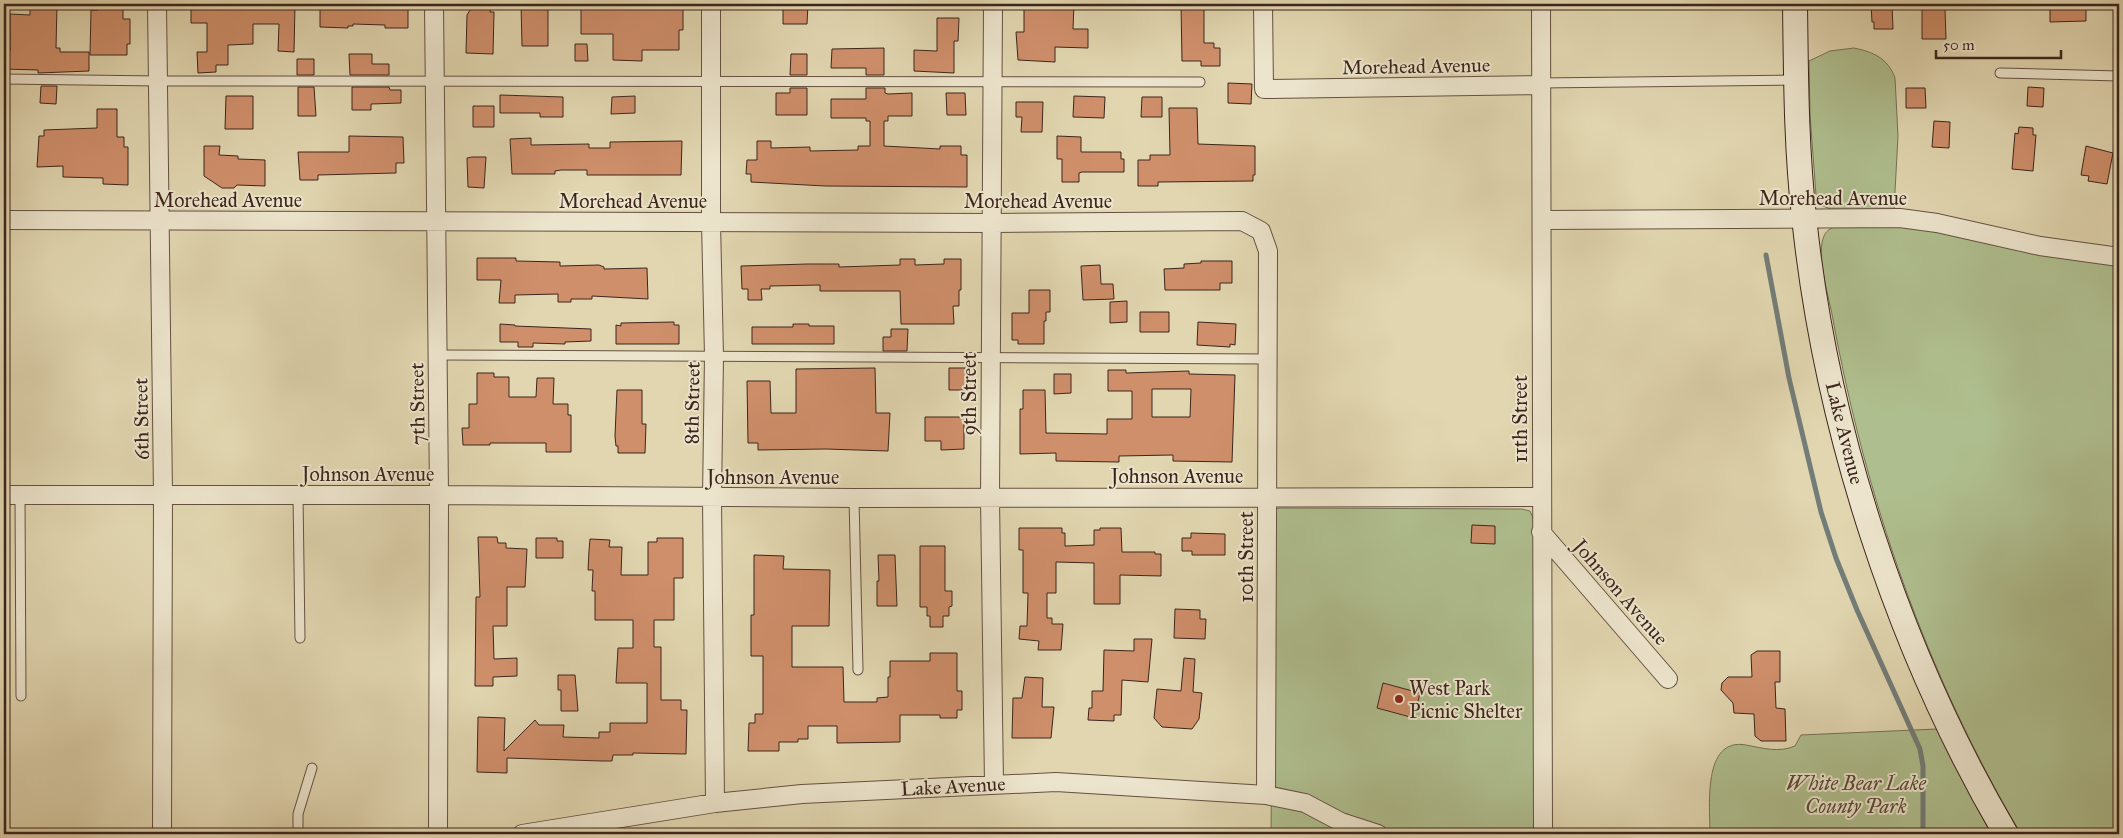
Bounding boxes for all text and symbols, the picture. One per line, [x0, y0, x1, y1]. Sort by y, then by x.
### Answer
scale bar [1936, 28, 2060, 60]
text: 50 m [1943, 36, 1975, 54]
street label: Morehead Avenue [1342, 53, 1490, 79]
street label: Morehead Avenue [1759, 186, 1907, 210]
street label: Morehead Avenue [154, 188, 302, 212]
street label: Morehead Avenue [559, 189, 707, 213]
street label: Morehead Avenue [964, 189, 1112, 213]
street label: 9th Street [957, 353, 981, 435]
street label: 8th Street [679, 361, 705, 445]
street label: 7th Street [404, 362, 430, 446]
street label: 11th Street [1508, 375, 1532, 463]
street label: 6th Street [128, 378, 154, 460]
street label: Lake Avenue [1821, 379, 1869, 487]
street label: Johnson Avenue [300, 462, 434, 487]
street label: Johnson Avenue [1109, 464, 1243, 489]
street label: Johnson Avenue [705, 465, 839, 490]
street label: 10th Street [1234, 511, 1258, 603]
street label: Johnson Avenue [1566, 533, 1674, 651]
place label: West Park Picnic Shelter [1409, 676, 1523, 723]
marker: West Park Picnic Shelter [1393, 693, 1405, 705]
street label: Lake Avenue [900, 771, 1006, 801]
park label: White Bear Lake County Park [1786, 771, 1927, 818]

